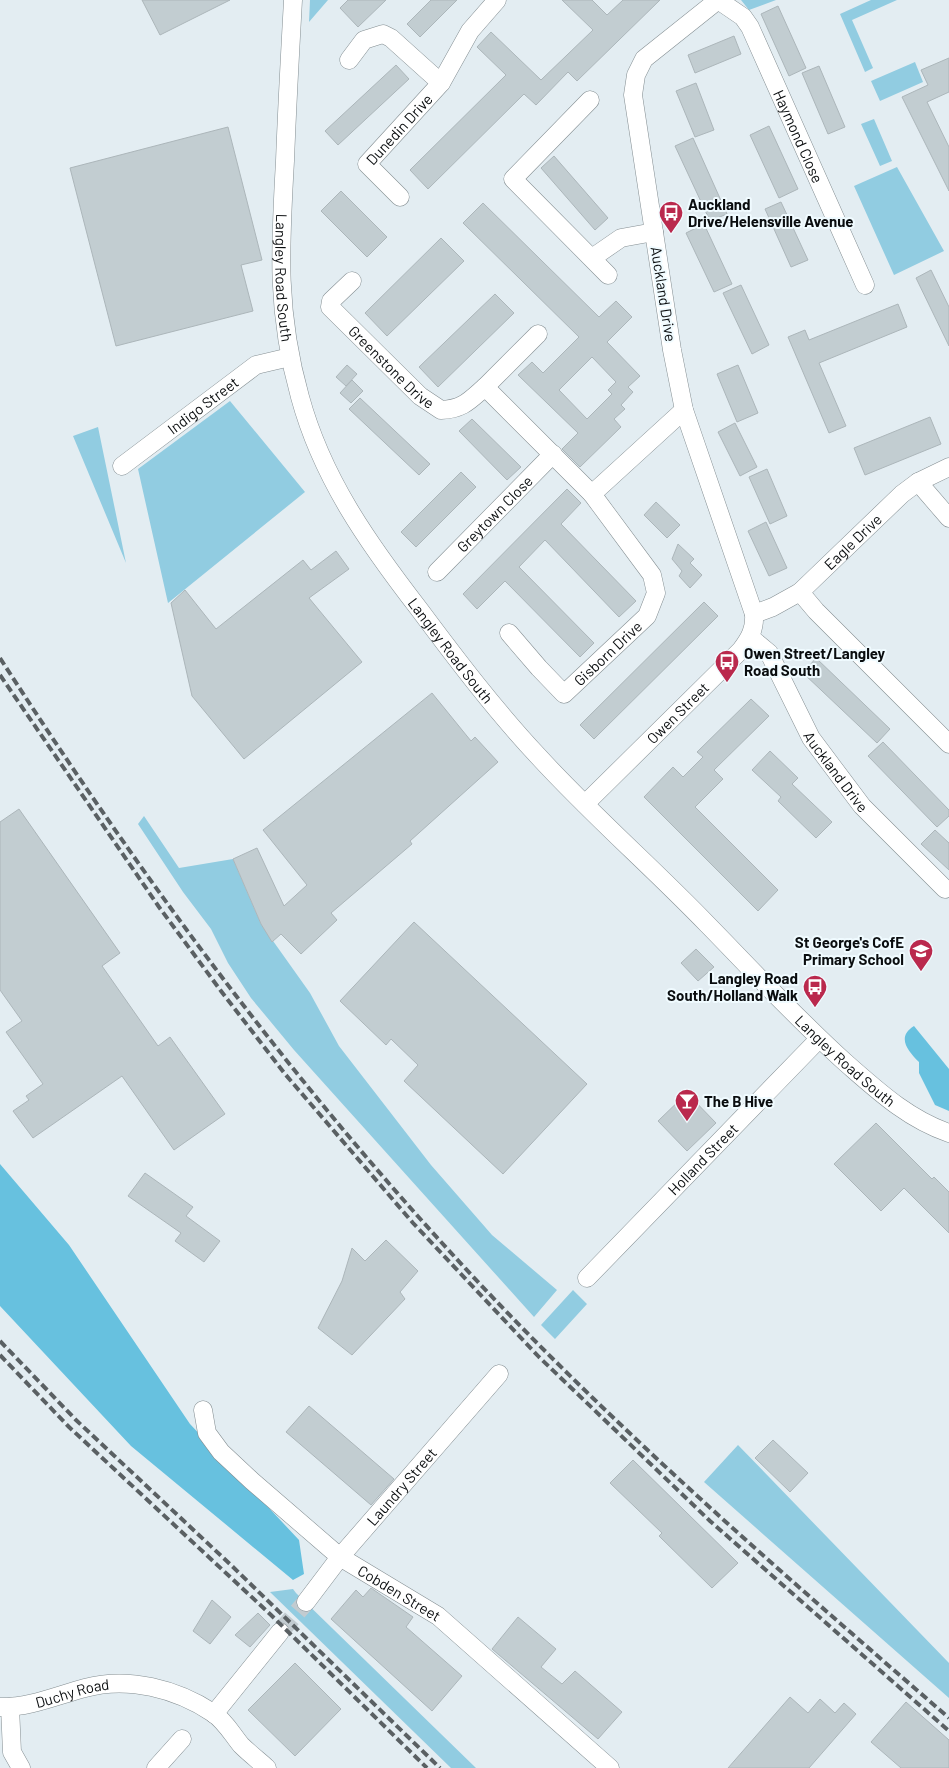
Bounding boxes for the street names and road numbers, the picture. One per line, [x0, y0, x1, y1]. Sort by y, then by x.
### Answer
street label: Haymond Close [770, 87, 827, 186]
street label: Dunedin Drive [362, 90, 436, 168]
street label: Langley Road South [272, 213, 296, 343]
street label: Auckland Drive [648, 245, 680, 343]
street label: Greenstone Drive [345, 322, 438, 412]
street label: Indigo Street [164, 373, 242, 438]
street label: Greytown Close [453, 471, 536, 556]
street label: Eagle Drive [820, 510, 885, 573]
street label: Langley Road South [405, 594, 497, 707]
street label: Gisborn Drive [570, 617, 645, 689]
street label: Owen Street [643, 678, 712, 747]
street label: Auckland Drive [800, 728, 872, 816]
street label: Langley Road South [792, 1011, 899, 1110]
street label: Holland Street [664, 1119, 741, 1198]
street label: Laundry Street [363, 1444, 440, 1529]
street label: Cobden Street [355, 1561, 444, 1625]
street label: Duchy Road [33, 1675, 110, 1711]

